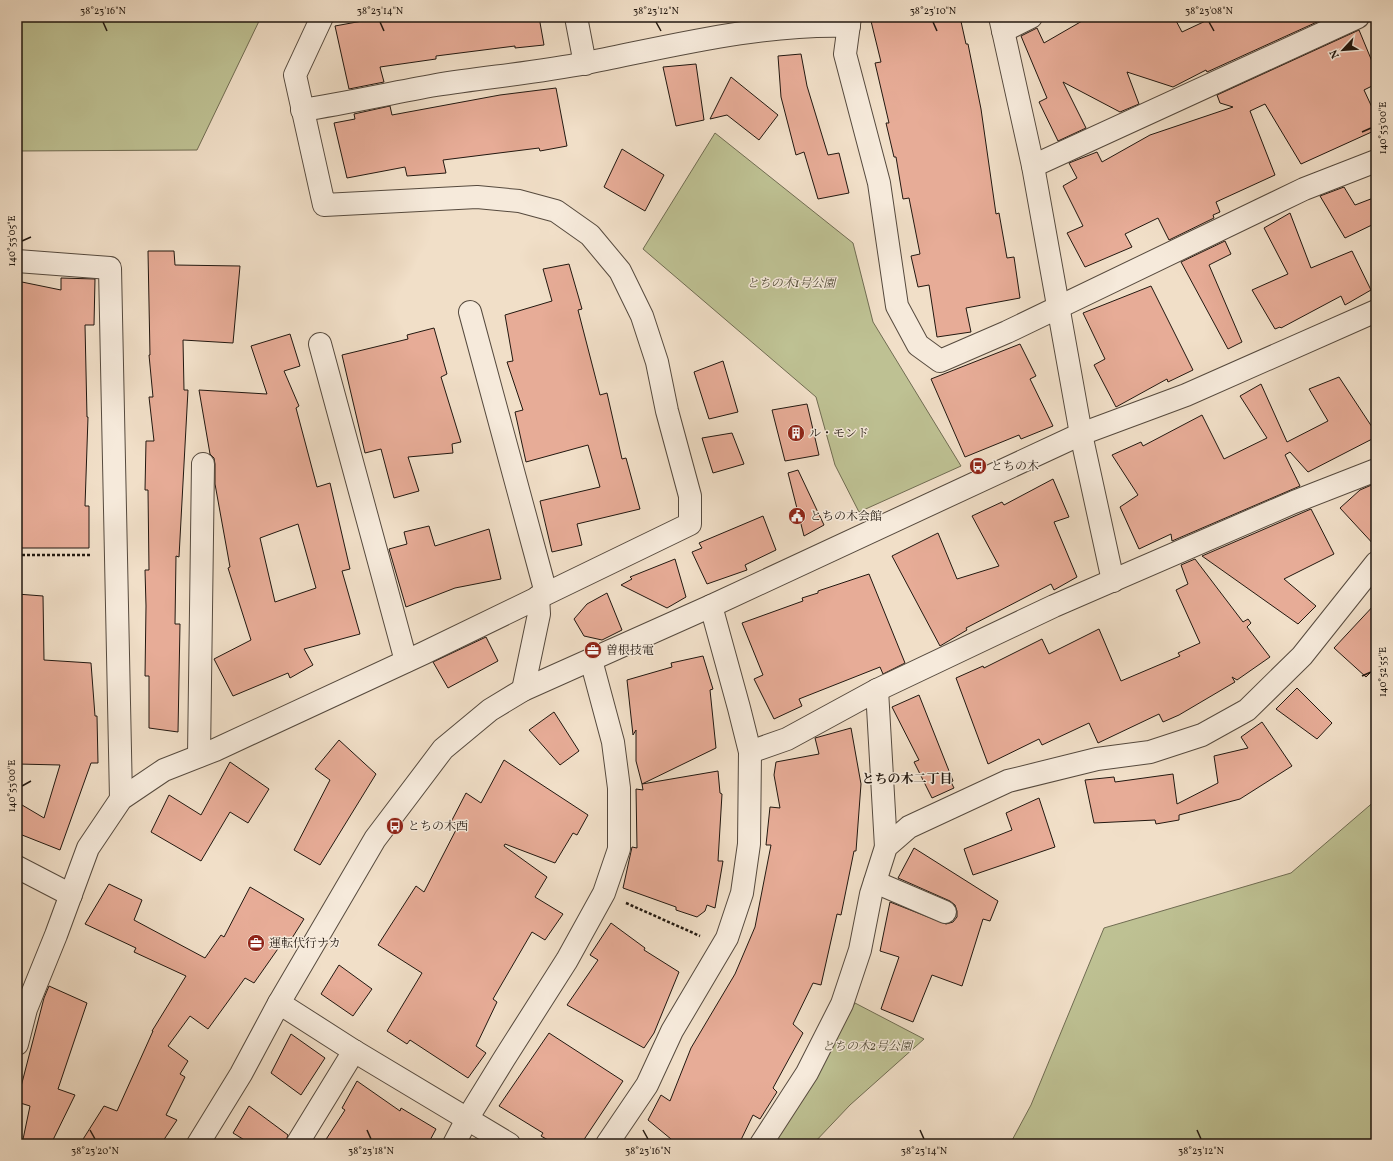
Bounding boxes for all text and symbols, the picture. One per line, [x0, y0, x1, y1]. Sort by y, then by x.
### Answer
text: 38°23'16"N [80, 4, 126, 18]
text: 38°23'14"N [357, 4, 404, 18]
text: 38°23'12"N [633, 4, 680, 18]
text: 38°23'10"N [910, 4, 957, 18]
text: 38°23'08"N [1185, 4, 1233, 18]
north arrow [1323, 30, 1363, 70]
text: N [1327, 47, 1344, 61]
text: 140°53'00"E [1376, 102, 1390, 154]
text: 140°53'05"E [5, 215, 19, 267]
park label: とちの木1号公園 [747, 276, 837, 292]
building icon: ル・モンド [786, 423, 806, 443]
place label: ル・モンド [809, 426, 869, 442]
bus stop icon: とちの木 [968, 456, 988, 476]
place label: とちの木 [991, 459, 1039, 475]
public building icon: とちの木会館 [787, 506, 807, 526]
place label: とちの木会館 [810, 509, 882, 525]
office icon: 曽根技電 [583, 640, 603, 660]
place label: 曽根技電 [606, 643, 654, 659]
text: 140°52'55"E [1376, 647, 1390, 697]
text: 140°53'00"E [5, 760, 19, 812]
district label: とちの木二丁目 [861, 771, 953, 789]
bus stop icon: とちの木西 [385, 816, 405, 836]
place label: とちの木西 [408, 819, 468, 835]
office icon: 運転代行ナカ [246, 933, 266, 953]
place label: 運転代行ナカ [269, 936, 341, 952]
park label: とちの木2号公園 [822, 1039, 914, 1055]
text: 38°23'20"N [71, 1144, 120, 1158]
text: 38°23'18"N [348, 1144, 394, 1158]
text: 38°23'16"N [625, 1144, 671, 1158]
text: 38°23'14"N [901, 1144, 948, 1158]
text: 38°23'12"N [1178, 1144, 1225, 1158]

